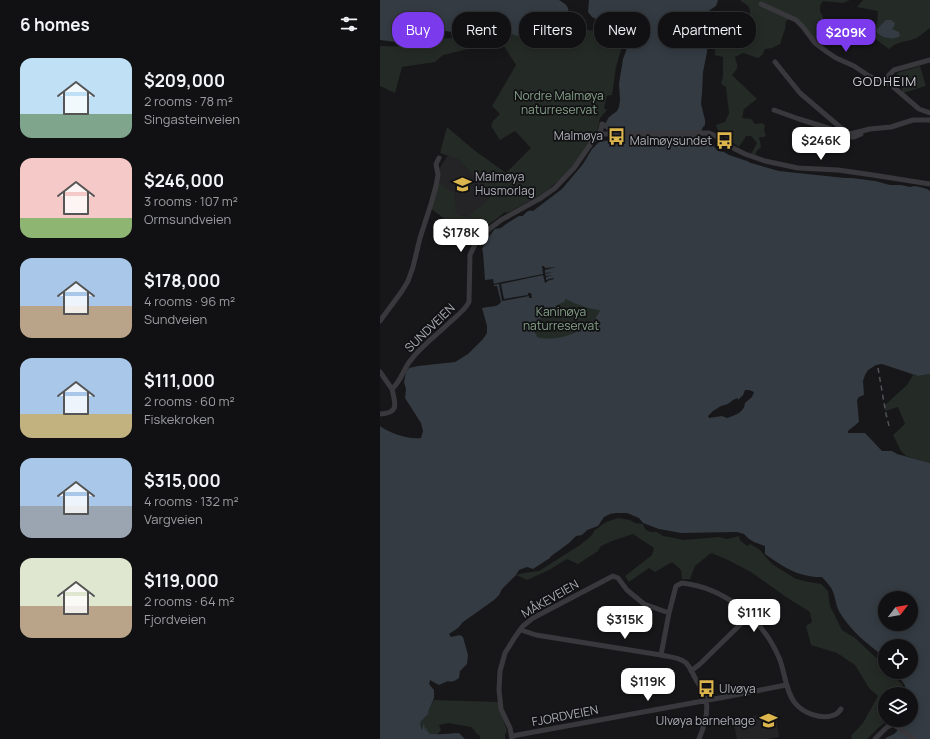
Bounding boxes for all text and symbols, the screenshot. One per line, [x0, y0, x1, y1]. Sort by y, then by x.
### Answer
chip: Buy [392, 12, 444, 48]
chip: Rent [452, 12, 511, 48]
chip: Filters [519, 12, 586, 48]
chip: New [594, 12, 650, 48]
chip: Apartment [658, 12, 756, 48]
text: 6 homes [20, 13, 90, 36]
icon: filters [338, 13, 360, 35]
pin: $209K [818, 19, 874, 53]
text: $209K [826, 23, 866, 41]
text: $209,000 [144, 69, 225, 92]
district label: GODHEIM [853, 72, 917, 90]
icon: home [52, 74, 100, 122]
park label: Nordre Malmøya naturreservat [514, 87, 604, 118]
text: 2 rooms · 78 m² [144, 92, 233, 110]
text: Singasteinveien [144, 110, 240, 128]
bus stop icon: Malmøya [606, 126, 626, 146]
place label: Malmøya [554, 127, 603, 144]
pin: $246K [793, 127, 849, 161]
bus stop icon: Malmøysundet [715, 131, 735, 151]
text: $246K [801, 131, 841, 149]
place label: Malmøysundet [630, 132, 712, 149]
place label: Malmøya Husmorlag [475, 168, 535, 199]
text: $246,000 [144, 169, 224, 192]
icon: home [52, 174, 100, 222]
school or university icon: Malmøya Husmorlag [452, 174, 472, 194]
text: 3 rooms · 107 m² [144, 192, 238, 210]
text: Ormsundveien [144, 210, 231, 228]
pin: $178K [433, 219, 489, 253]
text: $178K [442, 223, 480, 241]
text: $178,000 [144, 269, 220, 292]
icon: home [52, 274, 100, 322]
text: 4 rooms · 96 m² [144, 292, 235, 310]
street label: SUNDVEIEN [401, 299, 458, 356]
park label: Kaninøya naturreservat [523, 303, 599, 334]
text: Sundveien [144, 310, 207, 328]
text: $111,000 [144, 369, 215, 392]
icon: home [52, 374, 100, 422]
text: 2 rooms · 60 m² [144, 392, 235, 410]
text: Fiskekroken [144, 410, 214, 428]
text: $315,000 [144, 469, 221, 492]
icon: home [52, 474, 100, 522]
text: 4 rooms · 132 m² [144, 492, 239, 510]
text: Vargveien [144, 510, 203, 528]
text: $119,000 [144, 569, 219, 592]
icon: home [52, 574, 100, 622]
street label: MÅKEVEIEN [518, 575, 582, 622]
north arrow [878, 591, 918, 631]
map controls [878, 591, 918, 727]
text: 2 rooms · 64 m² [144, 592, 235, 610]
pin: $111K [726, 599, 782, 633]
text: $111K [737, 603, 771, 621]
pin: $315K [597, 606, 653, 640]
text: Fjordveien [144, 610, 206, 628]
text: $315K [606, 610, 644, 628]
button: locate [878, 639, 918, 679]
pin: $119K [620, 668, 676, 702]
text: $119K [630, 672, 666, 690]
bus stop icon: Ulvøya [696, 679, 716, 699]
place label: Ulvøya [719, 680, 756, 697]
button: layers [878, 687, 918, 727]
street label: FJORDVEIEN [530, 701, 600, 730]
school or university icon: Ulvøya barnehage [758, 711, 778, 731]
place label: Ulvøya barnehage [656, 712, 755, 729]

